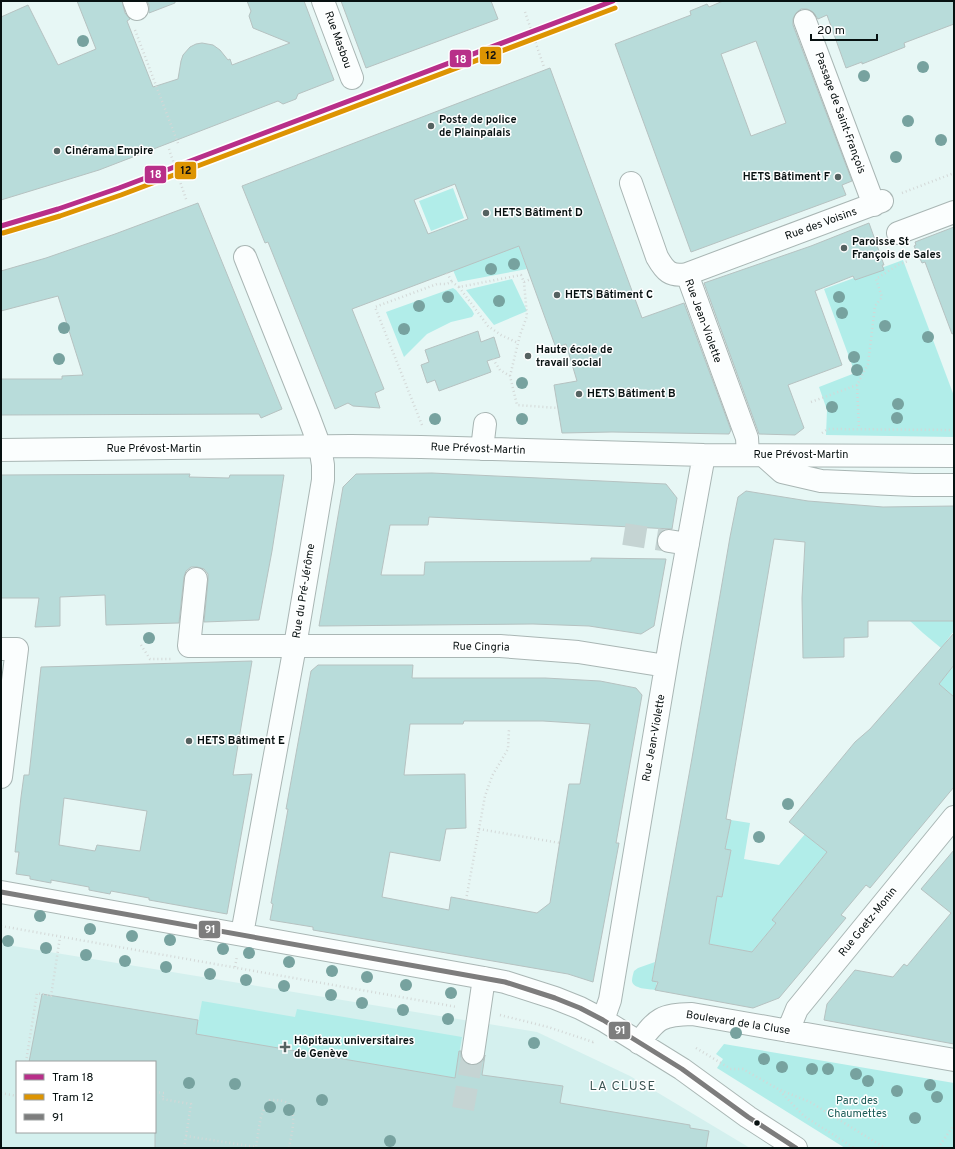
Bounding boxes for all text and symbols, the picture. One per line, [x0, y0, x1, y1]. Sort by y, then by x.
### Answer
street label: Rue Masbou [321, 9, 355, 71]
scale bar [811, 16, 877, 42]
text: 20 m [817, 23, 845, 39]
line badge: 12 [479, 46, 502, 65]
line badge: 18 [449, 49, 472, 68]
text: 12 [485, 49, 497, 63]
street label: Passage de Saint-François [811, 50, 869, 176]
text: 18 [455, 53, 467, 67]
place label: Poste de police de Plainpalais [439, 113, 517, 140]
marker: Poste de police de Plainpalais [426, 121, 436, 131]
place label: Cinérama Empire [65, 144, 153, 158]
marker: Cinérama Empire [52, 146, 62, 156]
line badge: 12 [174, 161, 197, 180]
text: 12 [180, 164, 192, 178]
line badge: 18 [144, 165, 167, 184]
text: 18 [150, 168, 162, 182]
place label: HETS Bâtiment F [743, 170, 831, 184]
marker: HETS Bâtiment F [833, 172, 843, 182]
street label: Rue des Voisins [783, 205, 859, 243]
place label: HETS Bâtiment D [494, 206, 583, 220]
marker: HETS Bâtiment D [481, 208, 491, 218]
place label: Paroisse St François de Sales [852, 235, 941, 262]
marker: Paroisse St François de Sales [839, 243, 849, 253]
street label: Rue Jean-Violette [681, 277, 725, 365]
place label: HETS Bâtiment C [565, 288, 653, 302]
marker: HETS Bâtiment C [552, 290, 562, 300]
place label: Haute école de travail social [536, 343, 613, 370]
marker: Haute école de travail social [523, 351, 533, 361]
place label: HETS Bâtiment B [587, 387, 676, 401]
marker: HETS Bâtiment B [574, 389, 584, 399]
street label: Rue Prévost-Martin [430, 440, 526, 458]
street label: Rue Prévost-Martin [106, 442, 202, 456]
street label: Rue Prévost-Martin [753, 448, 849, 462]
street label: Rue du Pré-Jérôme [290, 543, 318, 639]
street label: Rue Cingria [452, 640, 510, 655]
street label: Rue Jean-Violette [639, 693, 669, 783]
place label: HETS Bâtiment E [197, 734, 285, 748]
marker: HETS Bâtiment E [184, 736, 194, 746]
street label: Rue Goetz-Monin [836, 884, 900, 960]
line badge: 91 [198, 920, 221, 939]
text: 91 [204, 923, 216, 937]
street label: Boulevard de la Cluse [685, 1008, 791, 1038]
line badge: 91 [608, 1021, 631, 1040]
text: 91 [614, 1024, 626, 1038]
place label: Hôpitaux universitaires de Genève [294, 1034, 414, 1061]
marker: Hôpitaux universitaires de Genève [279, 1041, 291, 1053]
legend [16, 1061, 156, 1133]
text: Tram 18 [52, 1070, 94, 1086]
district label: LA CLUSE [590, 1079, 656, 1095]
text: Tram 12 [52, 1090, 94, 1106]
park label: Parc des Chaumettes [827, 1094, 887, 1121]
text: 91 [52, 1110, 64, 1126]
unlabelled marker [752, 1118, 762, 1128]

